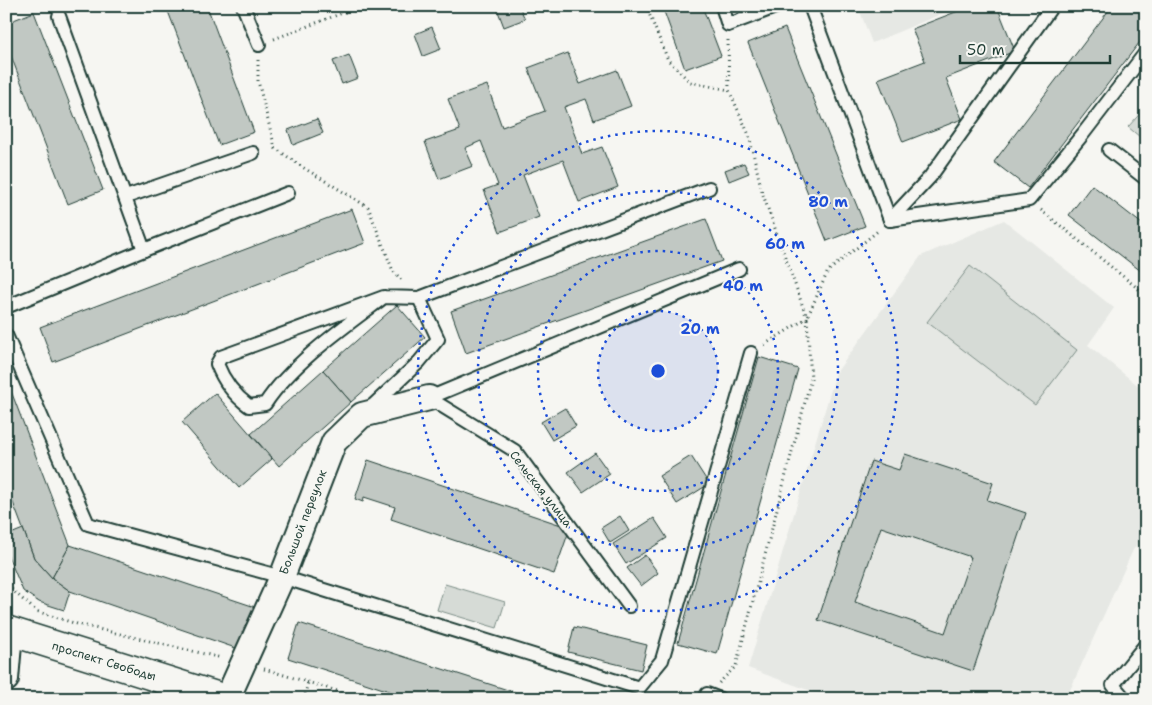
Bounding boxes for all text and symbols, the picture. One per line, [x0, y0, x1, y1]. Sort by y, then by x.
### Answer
scale bar [960, 32, 1110, 64]
text: 50 m [967, 40, 1005, 60]
text: 80 m [808, 192, 848, 212]
text: 60 m [765, 234, 805, 254]
text: 40 m [723, 276, 763, 296]
text: 20 m [680, 319, 720, 339]
centre of rings [649, 362, 667, 380]
street label: Сельская улица [506, 447, 576, 531]
street label: Большой переулок [276, 467, 331, 577]
street label: проспект Свободы [50, 638, 158, 684]

